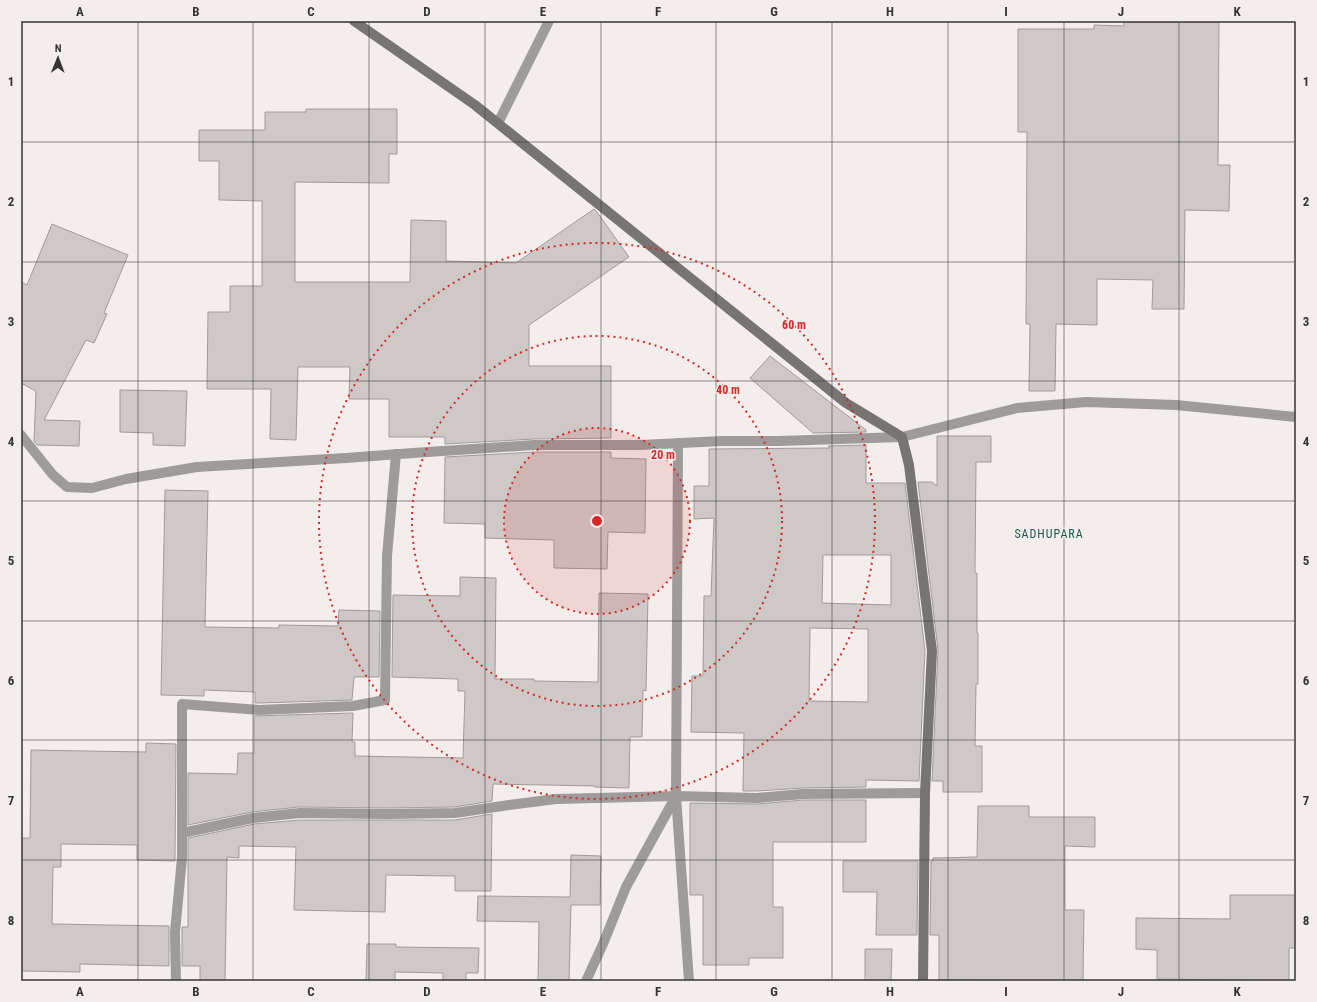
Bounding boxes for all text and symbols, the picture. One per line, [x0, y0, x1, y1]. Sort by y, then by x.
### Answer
text: A [76, 4, 84, 19]
text: B [192, 4, 200, 19]
text: C [307, 4, 315, 19]
text: D [423, 4, 431, 19]
text: E [540, 4, 547, 19]
text: F [655, 4, 661, 19]
text: G [770, 4, 778, 19]
text: H [886, 4, 894, 19]
text: I [1004, 4, 1008, 19]
text: J [1118, 4, 1124, 19]
text: K [1233, 4, 1241, 19]
north arrow [38, 38, 78, 78]
text: N [55, 42, 62, 55]
text: 1 [8, 74, 14, 89]
text: 1 [1303, 74, 1309, 89]
text: 2 [8, 194, 15, 209]
text: 2 [1303, 194, 1310, 209]
text: 3 [8, 314, 14, 329]
text: 3 [1303, 314, 1309, 329]
text: 60 m [782, 318, 806, 332]
text: 40 m [716, 383, 740, 397]
text: 4 [8, 434, 15, 449]
text: 4 [1303, 434, 1310, 449]
text: 20 m [651, 448, 675, 462]
centre of rings [590, 514, 604, 528]
district label: SADHUPARA [1014, 527, 1084, 541]
text: 5 [8, 553, 15, 568]
text: 5 [1303, 553, 1310, 568]
text: 6 [8, 673, 15, 688]
text: 6 [1303, 673, 1310, 688]
text: 7 [8, 793, 15, 808]
text: 7 [1303, 793, 1310, 808]
text: 8 [8, 913, 14, 928]
text: 8 [1303, 913, 1309, 928]
text: A [76, 984, 84, 999]
text: B [192, 984, 200, 999]
text: C [307, 984, 315, 999]
text: D [423, 984, 431, 999]
text: E [540, 984, 547, 999]
text: F [655, 984, 661, 999]
text: G [770, 984, 778, 999]
text: H [886, 984, 894, 999]
text: I [1004, 984, 1008, 999]
text: J [1118, 984, 1124, 999]
text: K [1233, 984, 1241, 999]

